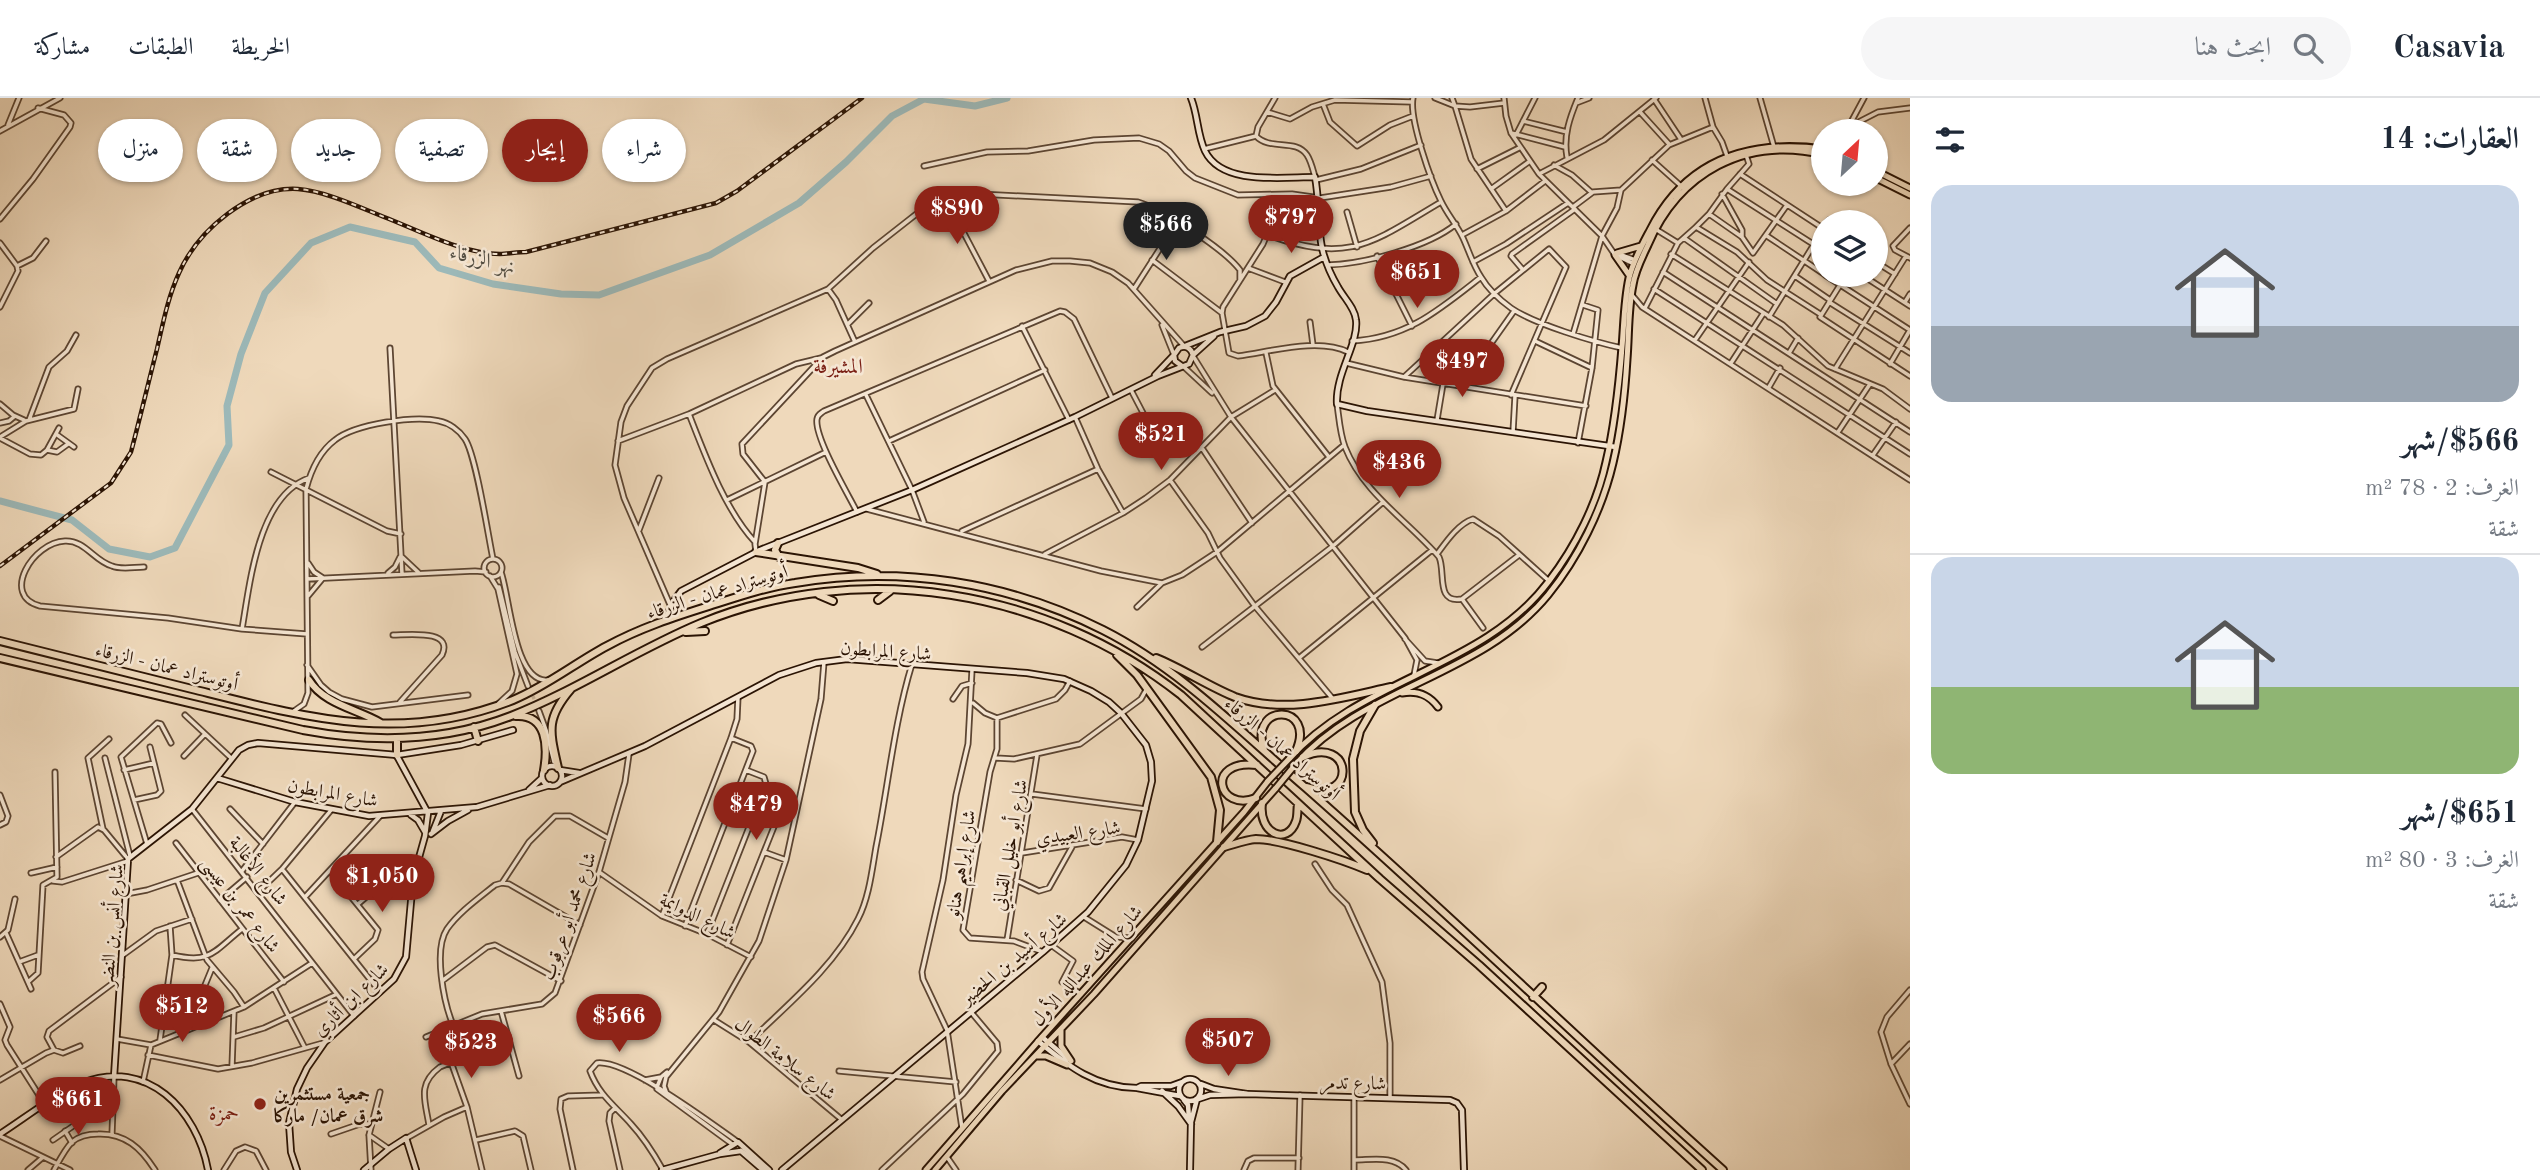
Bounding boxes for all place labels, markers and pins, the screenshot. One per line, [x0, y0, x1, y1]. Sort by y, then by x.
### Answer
pin: $890 [916, 186, 998, 246]
pin: $797 [1250, 195, 1332, 255]
pin: $566 [1125, 202, 1207, 262]
pin: $651 [1376, 250, 1458, 310]
pin: $497 [1421, 340, 1503, 399]
pin: $521 [1120, 412, 1202, 472]
pin: $436 [1358, 440, 1440, 500]
pin: $479 [715, 782, 797, 842]
pin: $1,050 [325, 854, 439, 914]
pin: $512 [141, 984, 223, 1044]
pin: $566 [578, 995, 660, 1054]
pin: $507 [1187, 1018, 1269, 1078]
pin: $523 [430, 1020, 512, 1080]
pin: $661 [37, 1077, 119, 1137]
place label: جمعية مستثمرين شرق عمان/ ماركا [274, 1086, 383, 1128]
marker: جمعية مستثمرين شرق عمان/ ماركا [252, 1096, 268, 1112]

